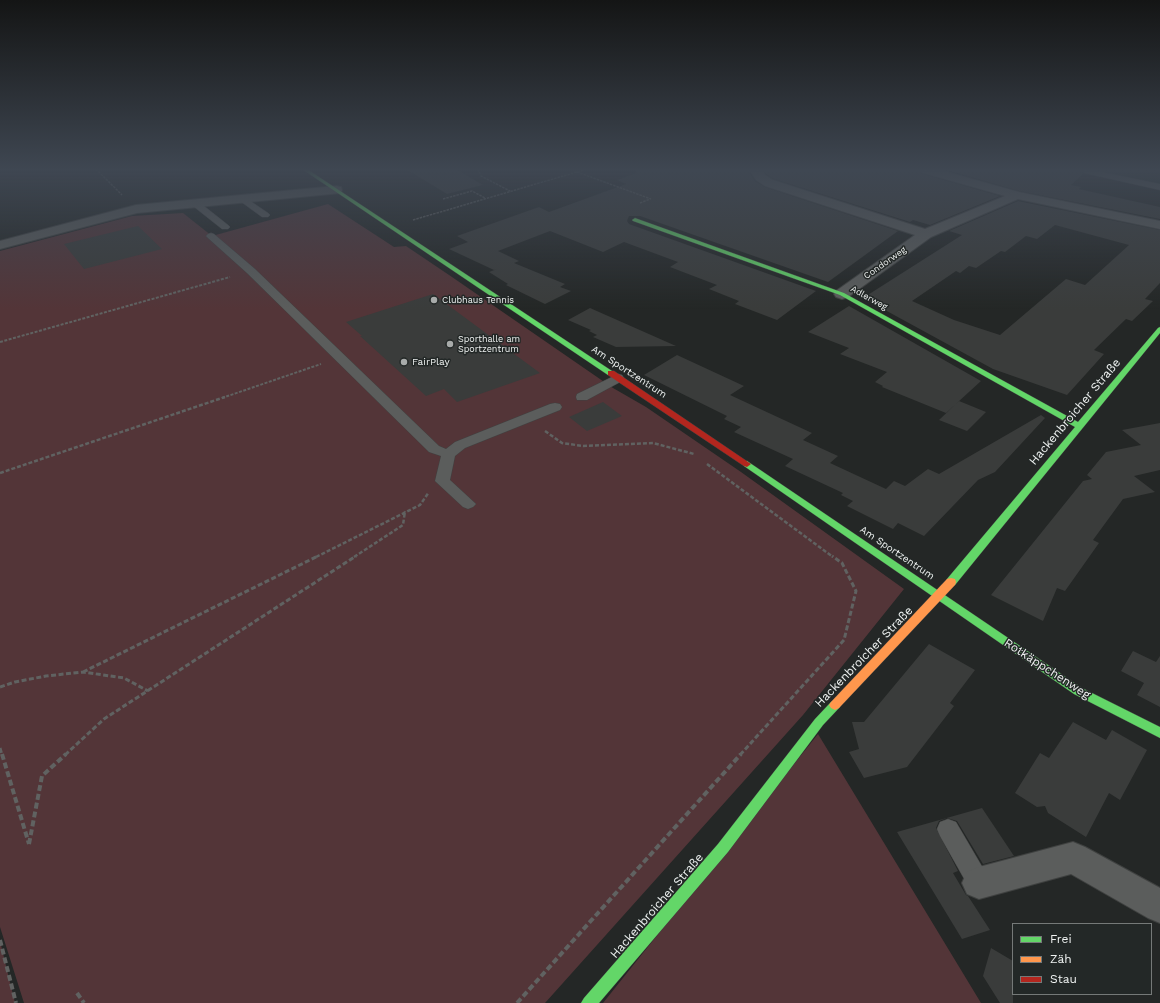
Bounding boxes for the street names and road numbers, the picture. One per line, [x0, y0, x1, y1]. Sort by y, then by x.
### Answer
street label: Condorweg [862, 244, 908, 282]
street label: Adlerweg [849, 283, 889, 313]
street label: Am Sportzentrum [589, 343, 669, 401]
street label: Hackenbroicher Straße [1026, 356, 1124, 468]
street label: Am Sportzentrum [857, 524, 937, 582]
street label: Hackenbroicher Straße [812, 604, 916, 710]
street label: Rotkäppchenweg [1001, 636, 1093, 702]
street label: Hackenbroicher Straße [607, 851, 707, 961]

